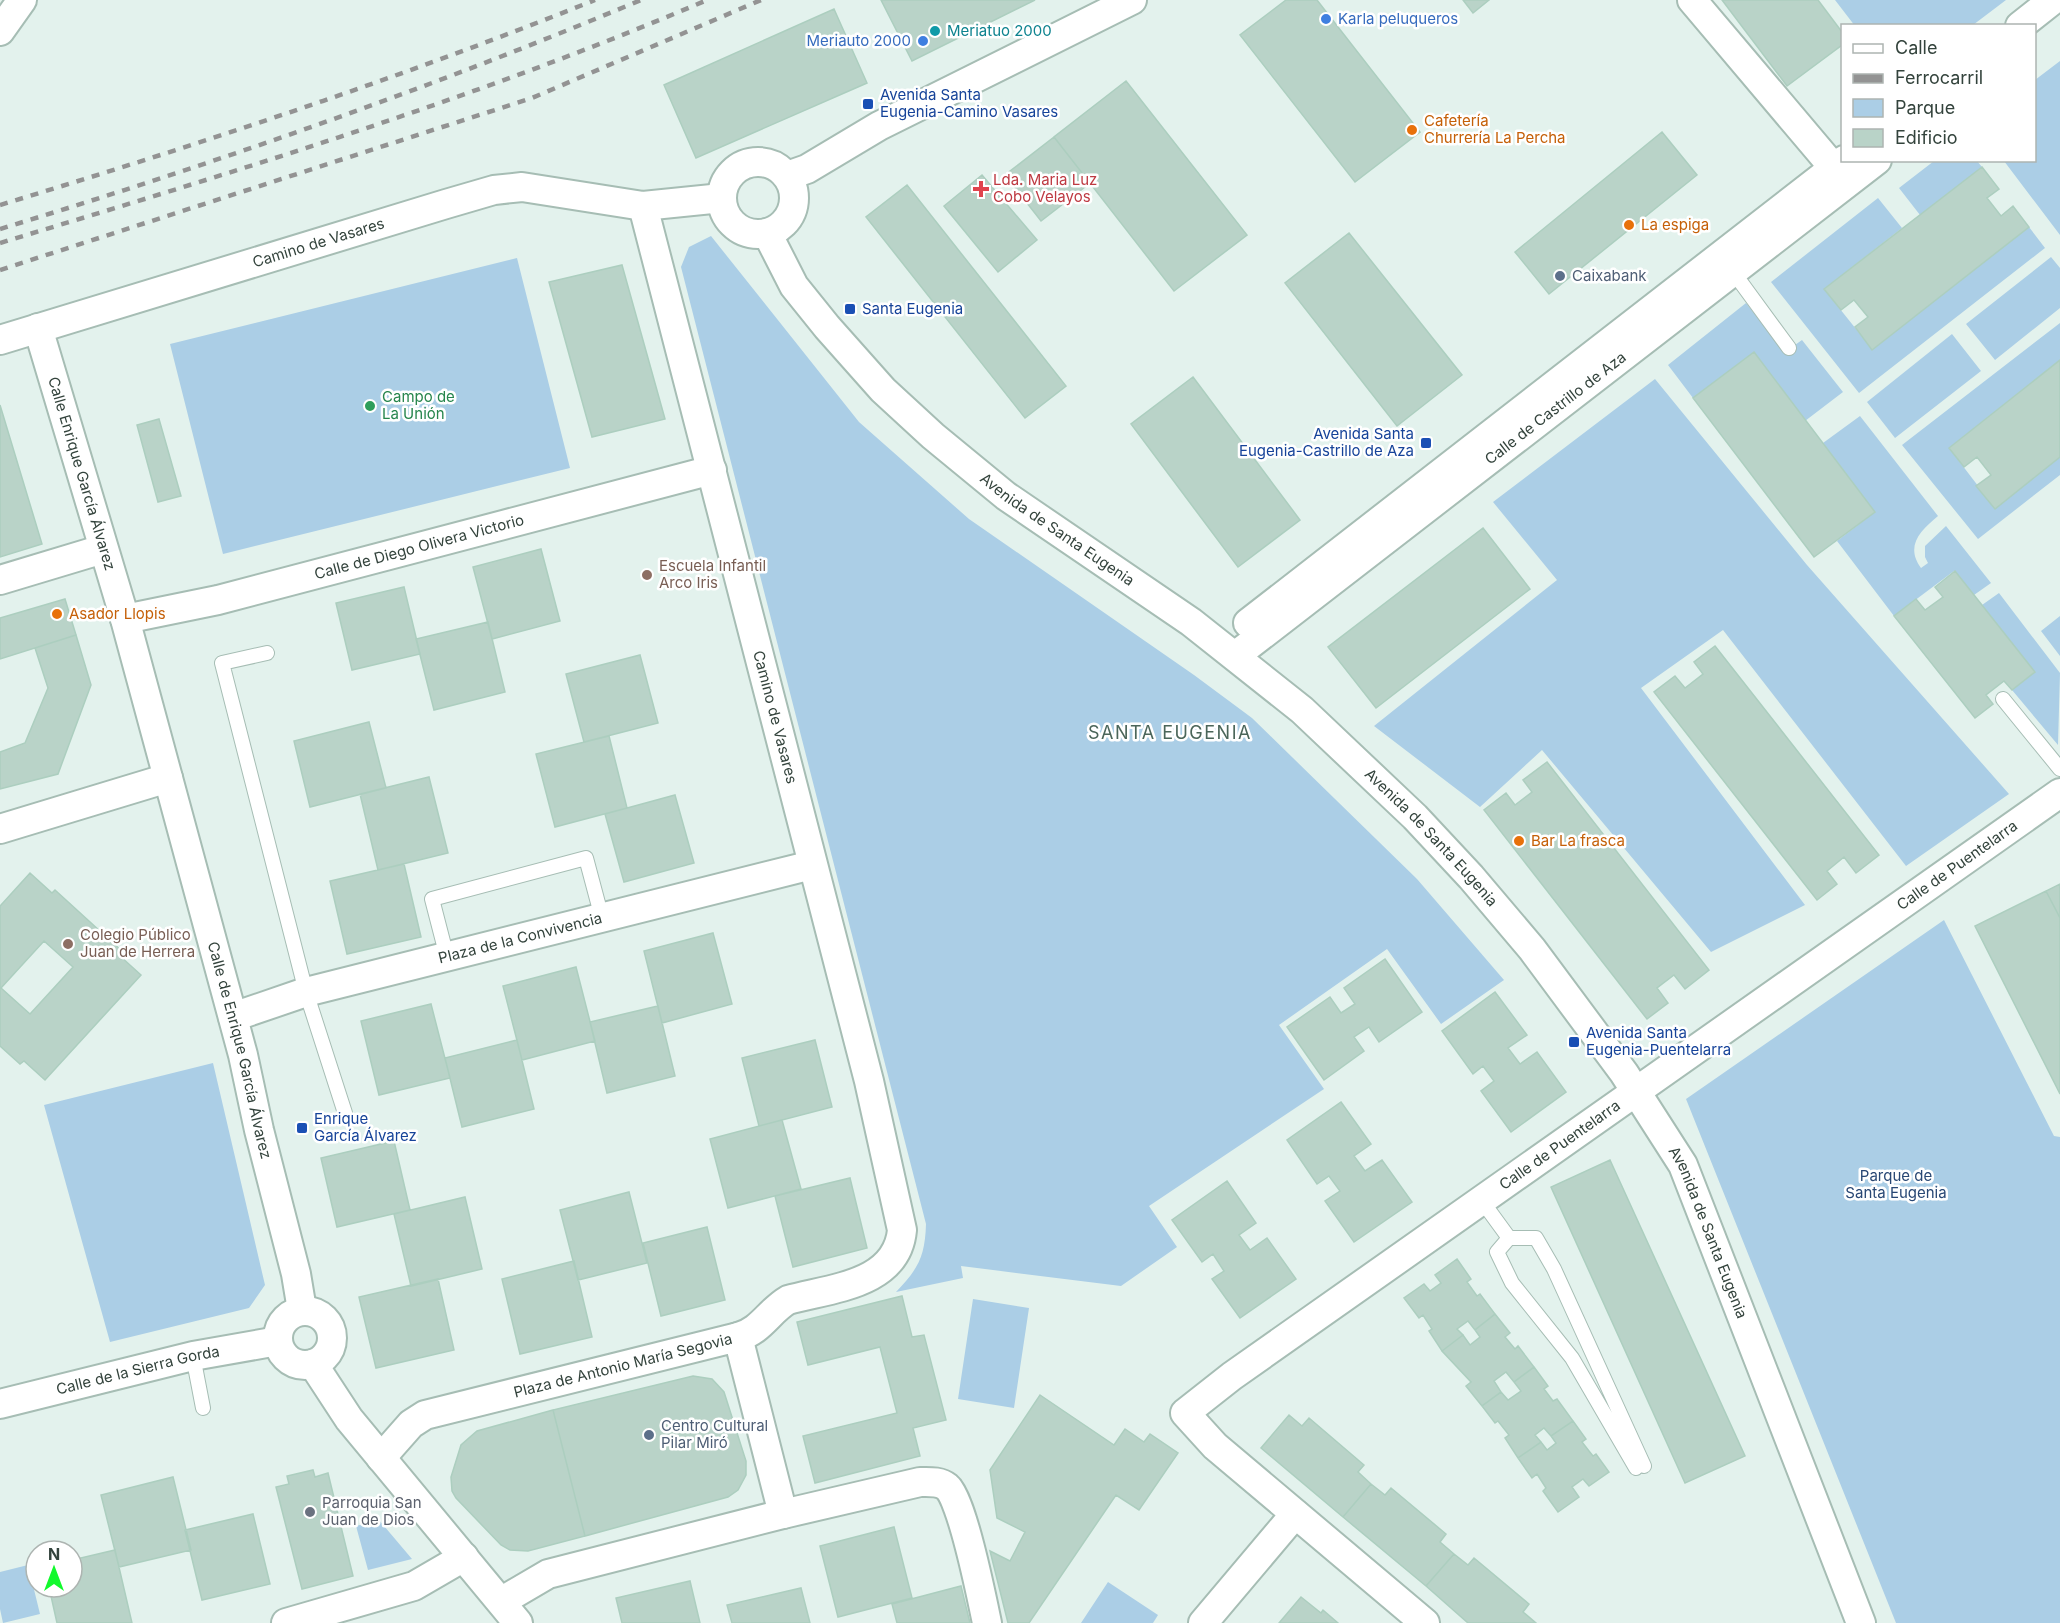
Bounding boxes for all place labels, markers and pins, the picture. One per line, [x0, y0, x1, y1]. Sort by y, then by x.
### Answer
place label: Karla peluqueros [1338, 9, 1458, 28]
marker: Karla peluqueros [1319, 12, 1333, 26]
place label: Meriatuo 2000 [947, 21, 1052, 40]
marker: Meriatuo 2000 [928, 24, 942, 38]
place label: Meriauto 2000 [806, 31, 911, 50]
marker: Meriauto 2000 [916, 34, 930, 48]
place label: Avenida Santa Eugenia-Camino Vasares [880, 85, 1058, 121]
marker: Avenida Santa Eugenia-Camino Vasares [861, 97, 875, 111]
place label: Cafetería Churrería La Percha [1424, 111, 1566, 147]
marker: Cafetería Churrería La Percha [1405, 123, 1419, 137]
place label: Lda. Maria Luz Cobo Velayos [993, 170, 1097, 206]
marker: Lda. Maria Luz Cobo Velayos [974, 182, 988, 196]
place label: La espiga [1641, 215, 1709, 234]
marker: La espiga [1622, 218, 1636, 232]
place label: Caixabank [1572, 266, 1647, 285]
marker: Caixabank [1553, 269, 1567, 283]
place label: Santa Eugenia [862, 299, 963, 318]
marker: Santa Eugenia [843, 302, 857, 316]
place label: Campo de La Unión [382, 387, 455, 423]
marker: Campo de La Unión [363, 399, 377, 413]
place label: Avenida Santa Eugenia-Castrillo de Aza [1239, 424, 1414, 460]
marker: Avenida Santa Eugenia-Castrillo de Aza [1419, 436, 1433, 450]
place label: Escuela Infantil Arco Iris [659, 556, 766, 592]
marker: Escuela Infantil Arco Iris [640, 568, 654, 582]
place label: Asador Llopis [69, 604, 166, 623]
marker: Asador Llopis [50, 607, 64, 621]
place label: Bar La frasca [1531, 831, 1625, 850]
marker: Bar La frasca [1512, 834, 1526, 848]
place label: Colegio Público Juan de Herrera [80, 925, 195, 961]
marker: Colegio Público Juan de Herrera [61, 937, 75, 951]
place label: Avenida Santa Eugenia-Puentelarra [1586, 1023, 1731, 1059]
marker: Avenida Santa Eugenia-Puentelarra [1567, 1035, 1581, 1049]
place label: Enrique García Álvarez [314, 1109, 417, 1145]
marker: Enrique García Álvarez [295, 1121, 309, 1135]
place label: Centro Cultural Pilar Miró [661, 1416, 768, 1452]
marker: Centro Cultural Pilar Miró [642, 1428, 656, 1442]
place label: Parroquia San Juan de Dios [322, 1493, 422, 1529]
marker: Parroquia San Juan de Dios [303, 1505, 317, 1519]

